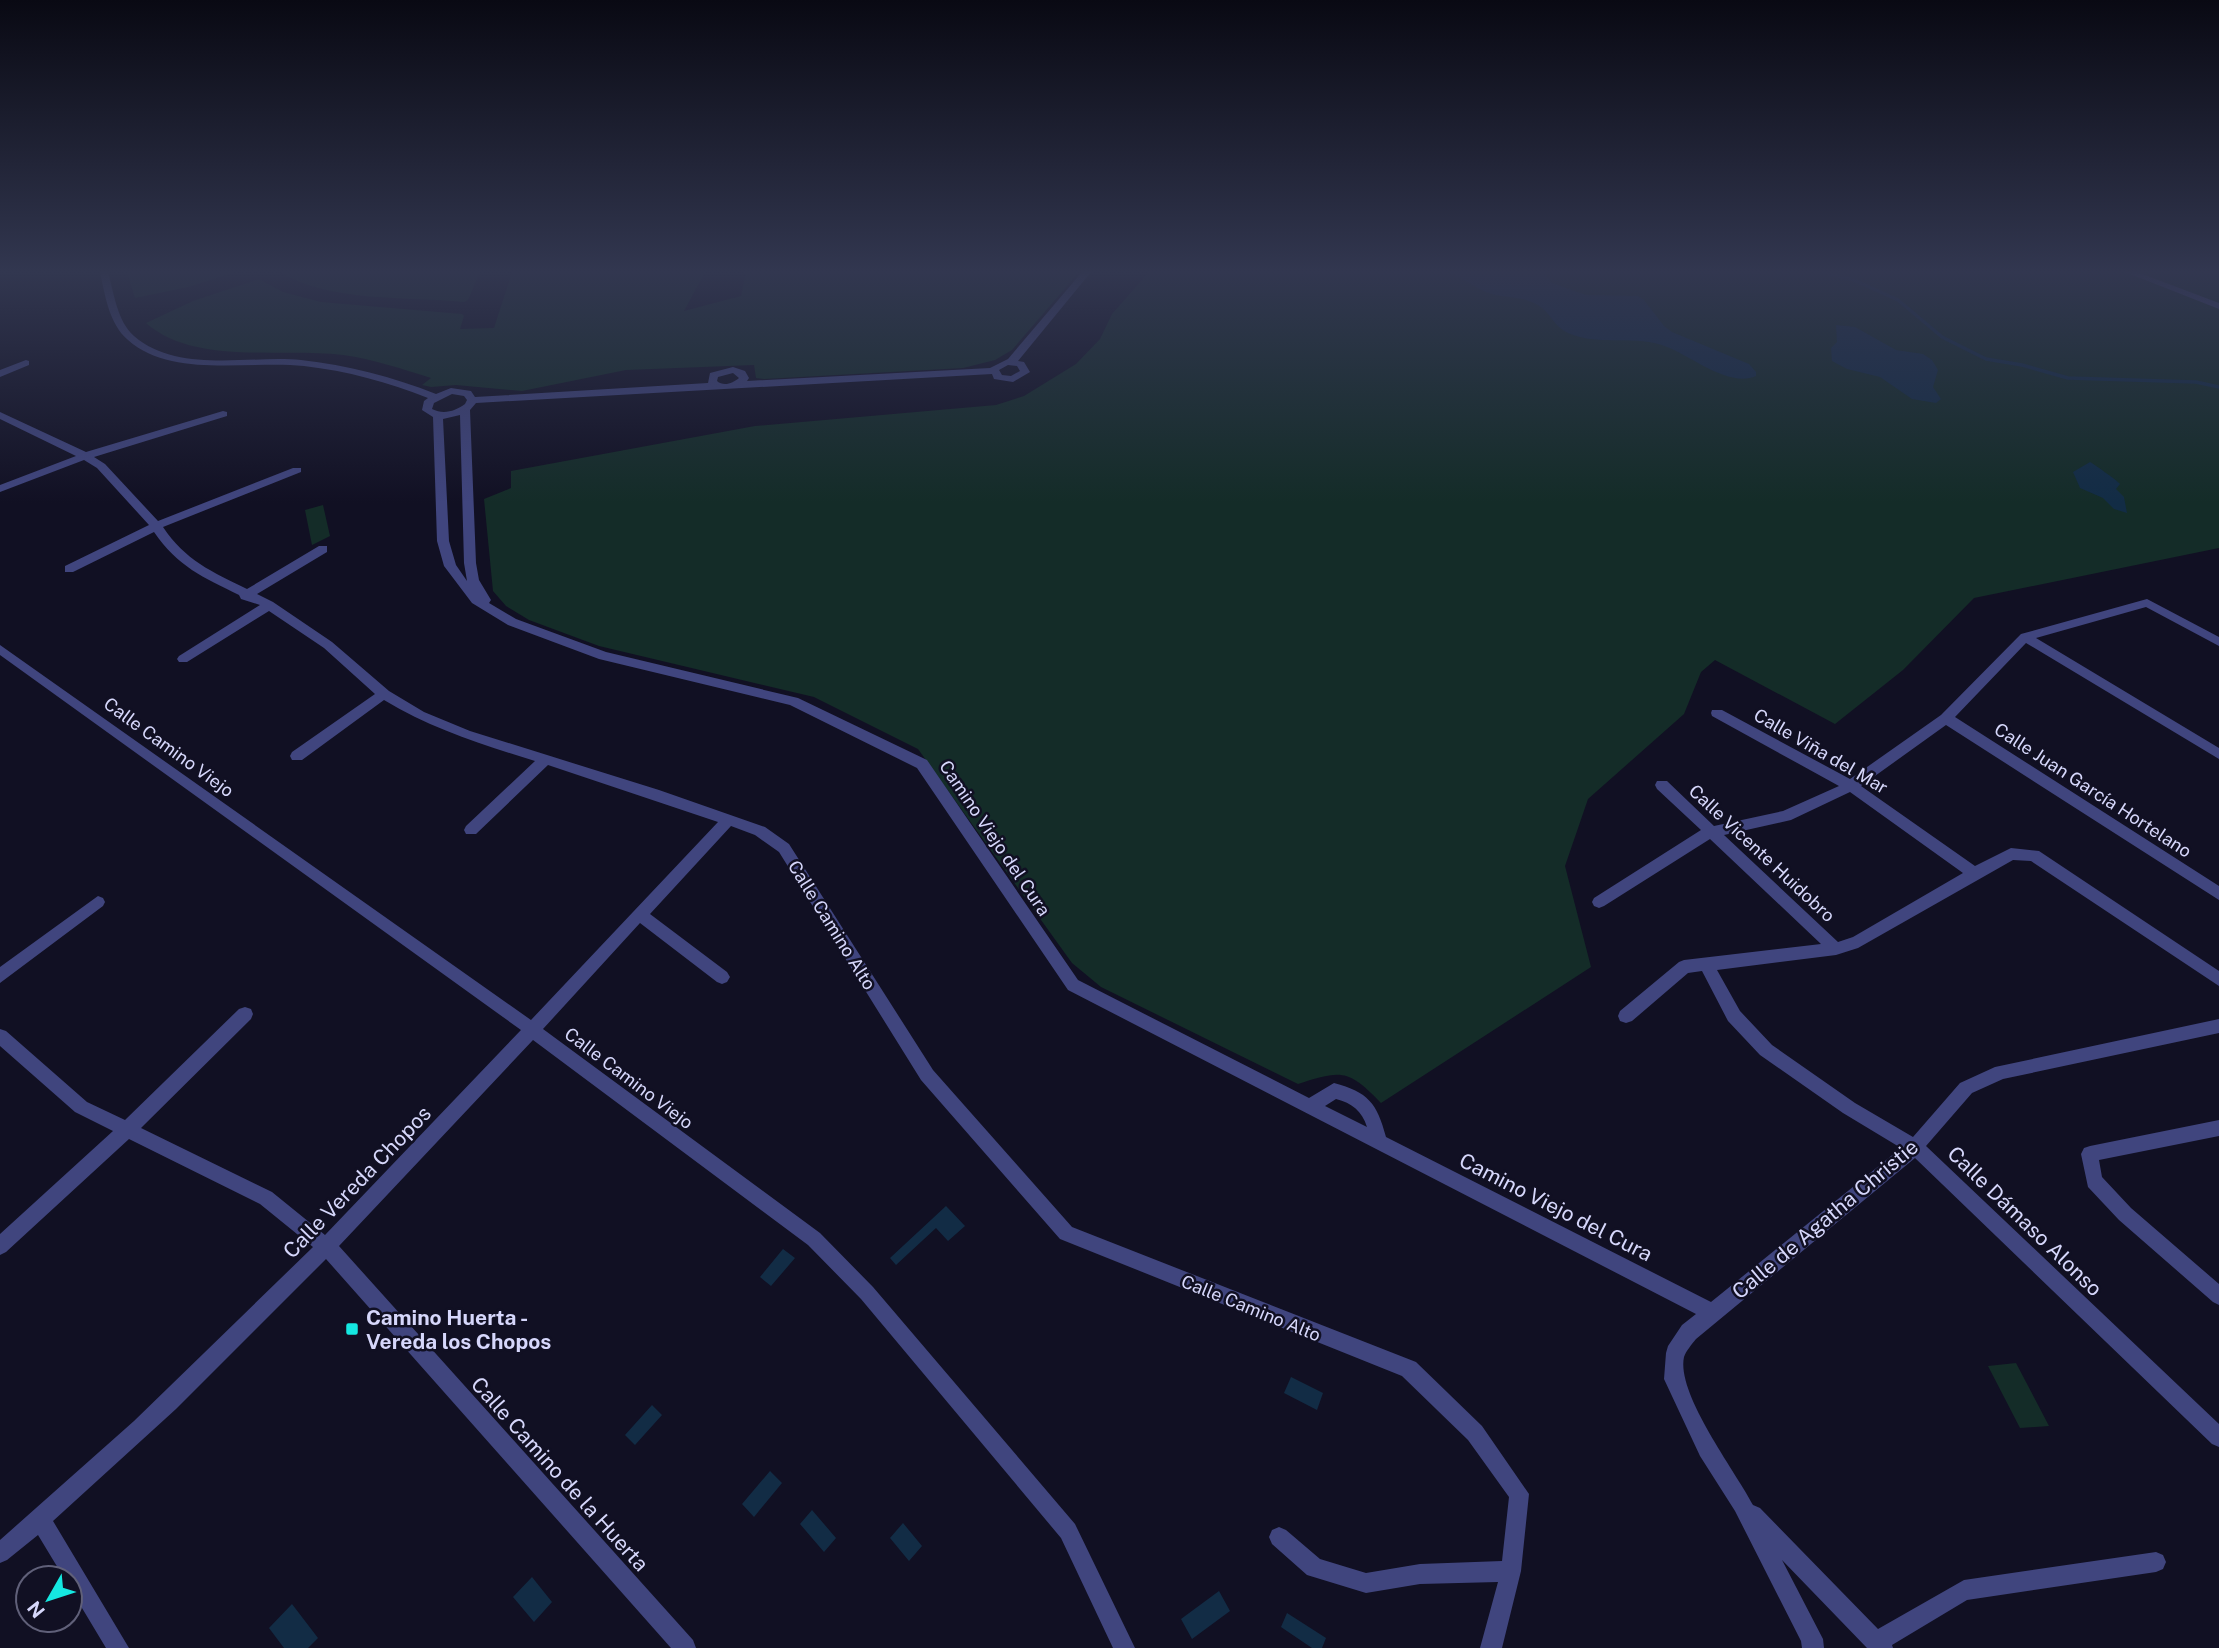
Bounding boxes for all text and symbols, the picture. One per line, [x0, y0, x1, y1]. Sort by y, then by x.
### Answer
street label: Calle Camino Viejo [100, 693, 238, 801]
street label: Calle Viña del Mar [1750, 704, 1892, 798]
street label: Calle Juan García Hortelano [1990, 718, 2196, 862]
street label: Camino Viejo del Cura [935, 756, 1055, 920]
street label: Calle Vicente Huidobro [1685, 780, 1839, 926]
street label: Calle Camino Alto [784, 856, 880, 994]
street label: Calle Camino Viejo [561, 1023, 697, 1133]
street label: Calle Vereda Chopos [278, 1101, 436, 1263]
street label: Calle de Agatha Christie [1727, 1134, 1923, 1304]
street label: Calle Dámaso Alonso [1943, 1141, 2107, 1301]
street label: Camino Viejo del Cura [1455, 1147, 1657, 1267]
street label: Calle Camino Alto [1178, 1270, 1324, 1346]
place label: Camino Huerta - Vereda los Chopos [366, 1305, 551, 1354]
marker: Camino Huerta - Vereda los Chopos [344, 1321, 360, 1337]
street label: Calle Camino de la Huerta [466, 1372, 654, 1576]
north arrow [14, 1564, 84, 1634]
text: N [23, 1597, 49, 1622]

